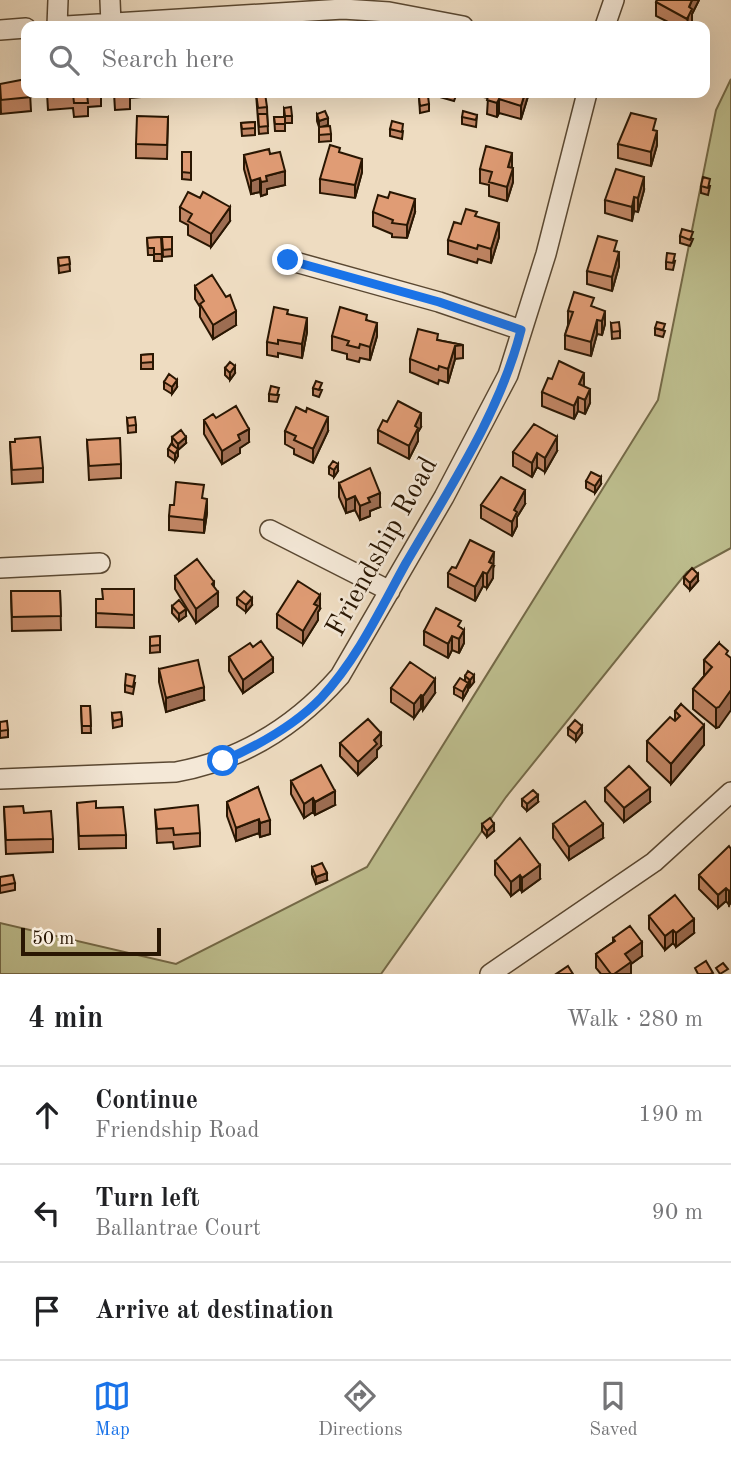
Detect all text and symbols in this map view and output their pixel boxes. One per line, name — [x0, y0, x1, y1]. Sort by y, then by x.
search box — [21, 21, 710, 98]
icon: search — [45, 41, 83, 79]
text: Search here — [101, 47, 234, 73]
route end — [272, 244, 303, 275]
street label: Friendship Road — [322, 453, 444, 641]
route start — [207, 745, 238, 776]
scale bar — [21, 925, 161, 957]
text: 50 m — [32, 930, 74, 949]
text: 4 min — [28, 1004, 103, 1034]
text: Walk · 280 m — [567, 1008, 703, 1031]
text: Continue — [95, 1088, 198, 1114]
icon: ahead — [28, 1096, 66, 1134]
text: 190 m — [638, 1103, 703, 1126]
text: Friendship Road — [95, 1119, 260, 1142]
text: Turn left — [95, 1186, 200, 1212]
icon: left — [28, 1194, 66, 1232]
text: 90 m — [652, 1201, 703, 1224]
text: Ballantrae Court — [95, 1217, 261, 1240]
icon: arrive — [28, 1292, 66, 1330]
text: Arrive at destination — [95, 1298, 334, 1324]
tab: Map — [93, 1377, 131, 1442]
tab: Directions — [318, 1377, 403, 1442]
tab: Saved — [589, 1377, 638, 1442]

